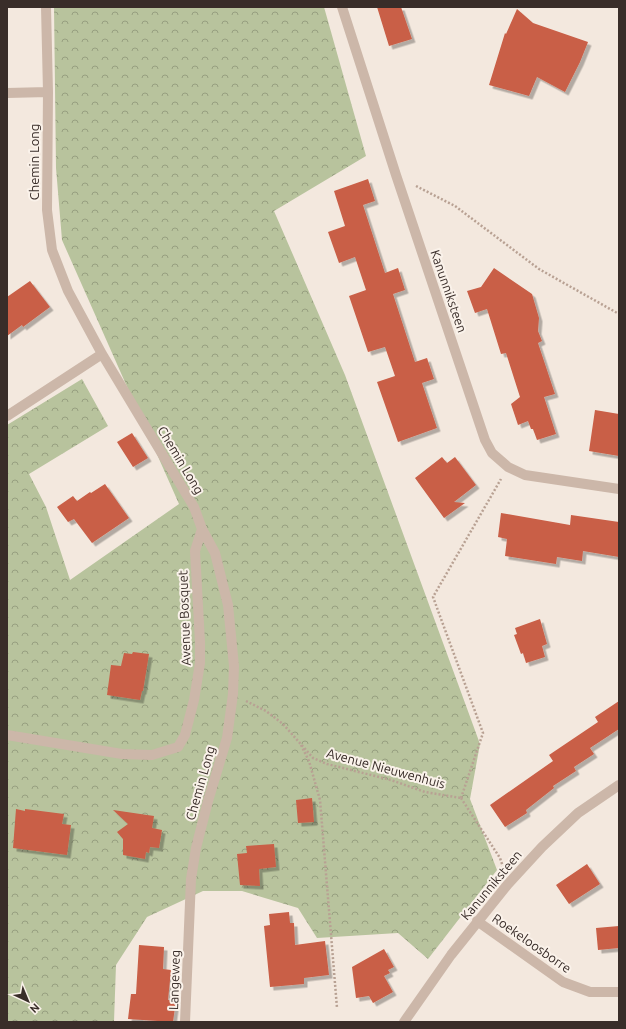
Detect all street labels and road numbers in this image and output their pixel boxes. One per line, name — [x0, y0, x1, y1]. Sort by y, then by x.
street label: Chemin Long — [27, 124, 41, 200]
street label: Kanunniksteen — [428, 248, 470, 334]
street label: Chemin Long — [155, 424, 207, 496]
street label: Avenue Bosquet — [175, 570, 193, 666]
street label: Chemin Long — [183, 744, 217, 822]
street label: Avenue Nieuwenhuis — [325, 745, 447, 791]
street label: Kanunniksteen — [458, 847, 524, 923]
street label: Roekeloosborre — [490, 911, 574, 975]
street label: Langeweg — [166, 950, 182, 1010]

